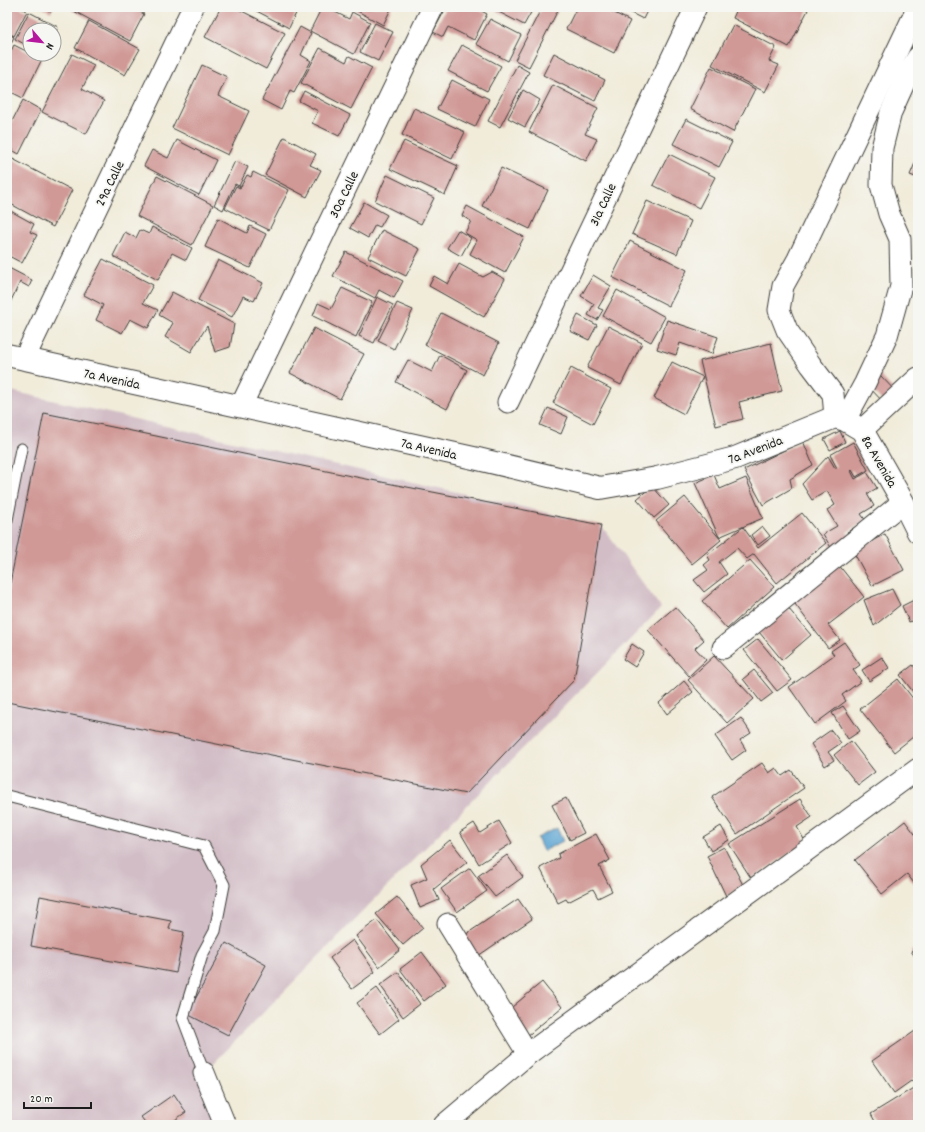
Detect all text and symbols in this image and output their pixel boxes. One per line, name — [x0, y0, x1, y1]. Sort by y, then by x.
north arrow — [22, 22, 62, 62]
text: N — [40, 40, 57, 52]
street label: 29a Calle — [91, 158, 130, 210]
street label: 30a Calle — [325, 168, 365, 222]
street label: 31a Calle — [585, 180, 622, 230]
street label: 7a Avenida — [82, 364, 142, 396]
street label: 7a Avenida — [726, 431, 786, 470]
street label: 8a Avenida — [855, 432, 901, 492]
street label: 7a Avenida — [399, 434, 459, 466]
scale bar — [24, 1084, 91, 1110]
text: 20 m — [30, 1091, 53, 1108]

